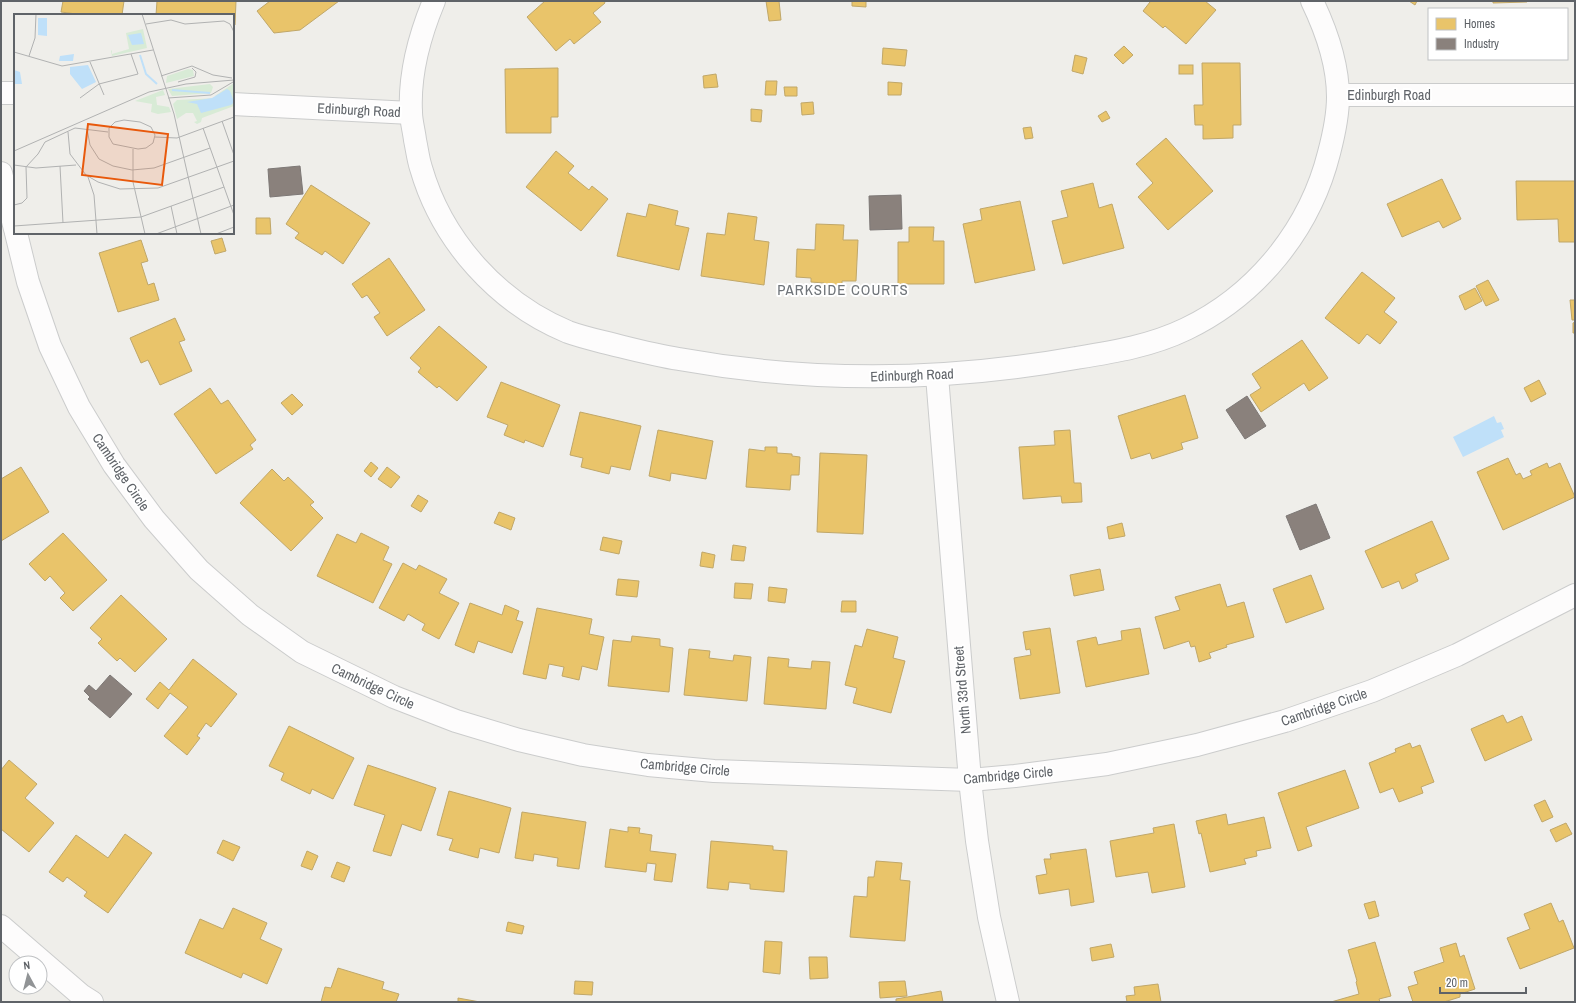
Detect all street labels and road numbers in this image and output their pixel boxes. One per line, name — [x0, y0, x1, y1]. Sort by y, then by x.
street label: Edinburgh Road — [1347, 86, 1431, 104]
street label: Edinburgh Road — [317, 99, 401, 121]
street label: Edinburgh Road — [870, 365, 954, 385]
street label: Cambridge Circle — [88, 430, 154, 514]
street label: North 33rd Street — [949, 645, 975, 735]
street label: Cambridge Circle — [328, 659, 418, 713]
street label: Cambridge Circle — [1279, 684, 1369, 730]
street label: Cambridge Circle — [639, 754, 731, 780]
street label: Cambridge Circle — [962, 762, 1054, 788]

